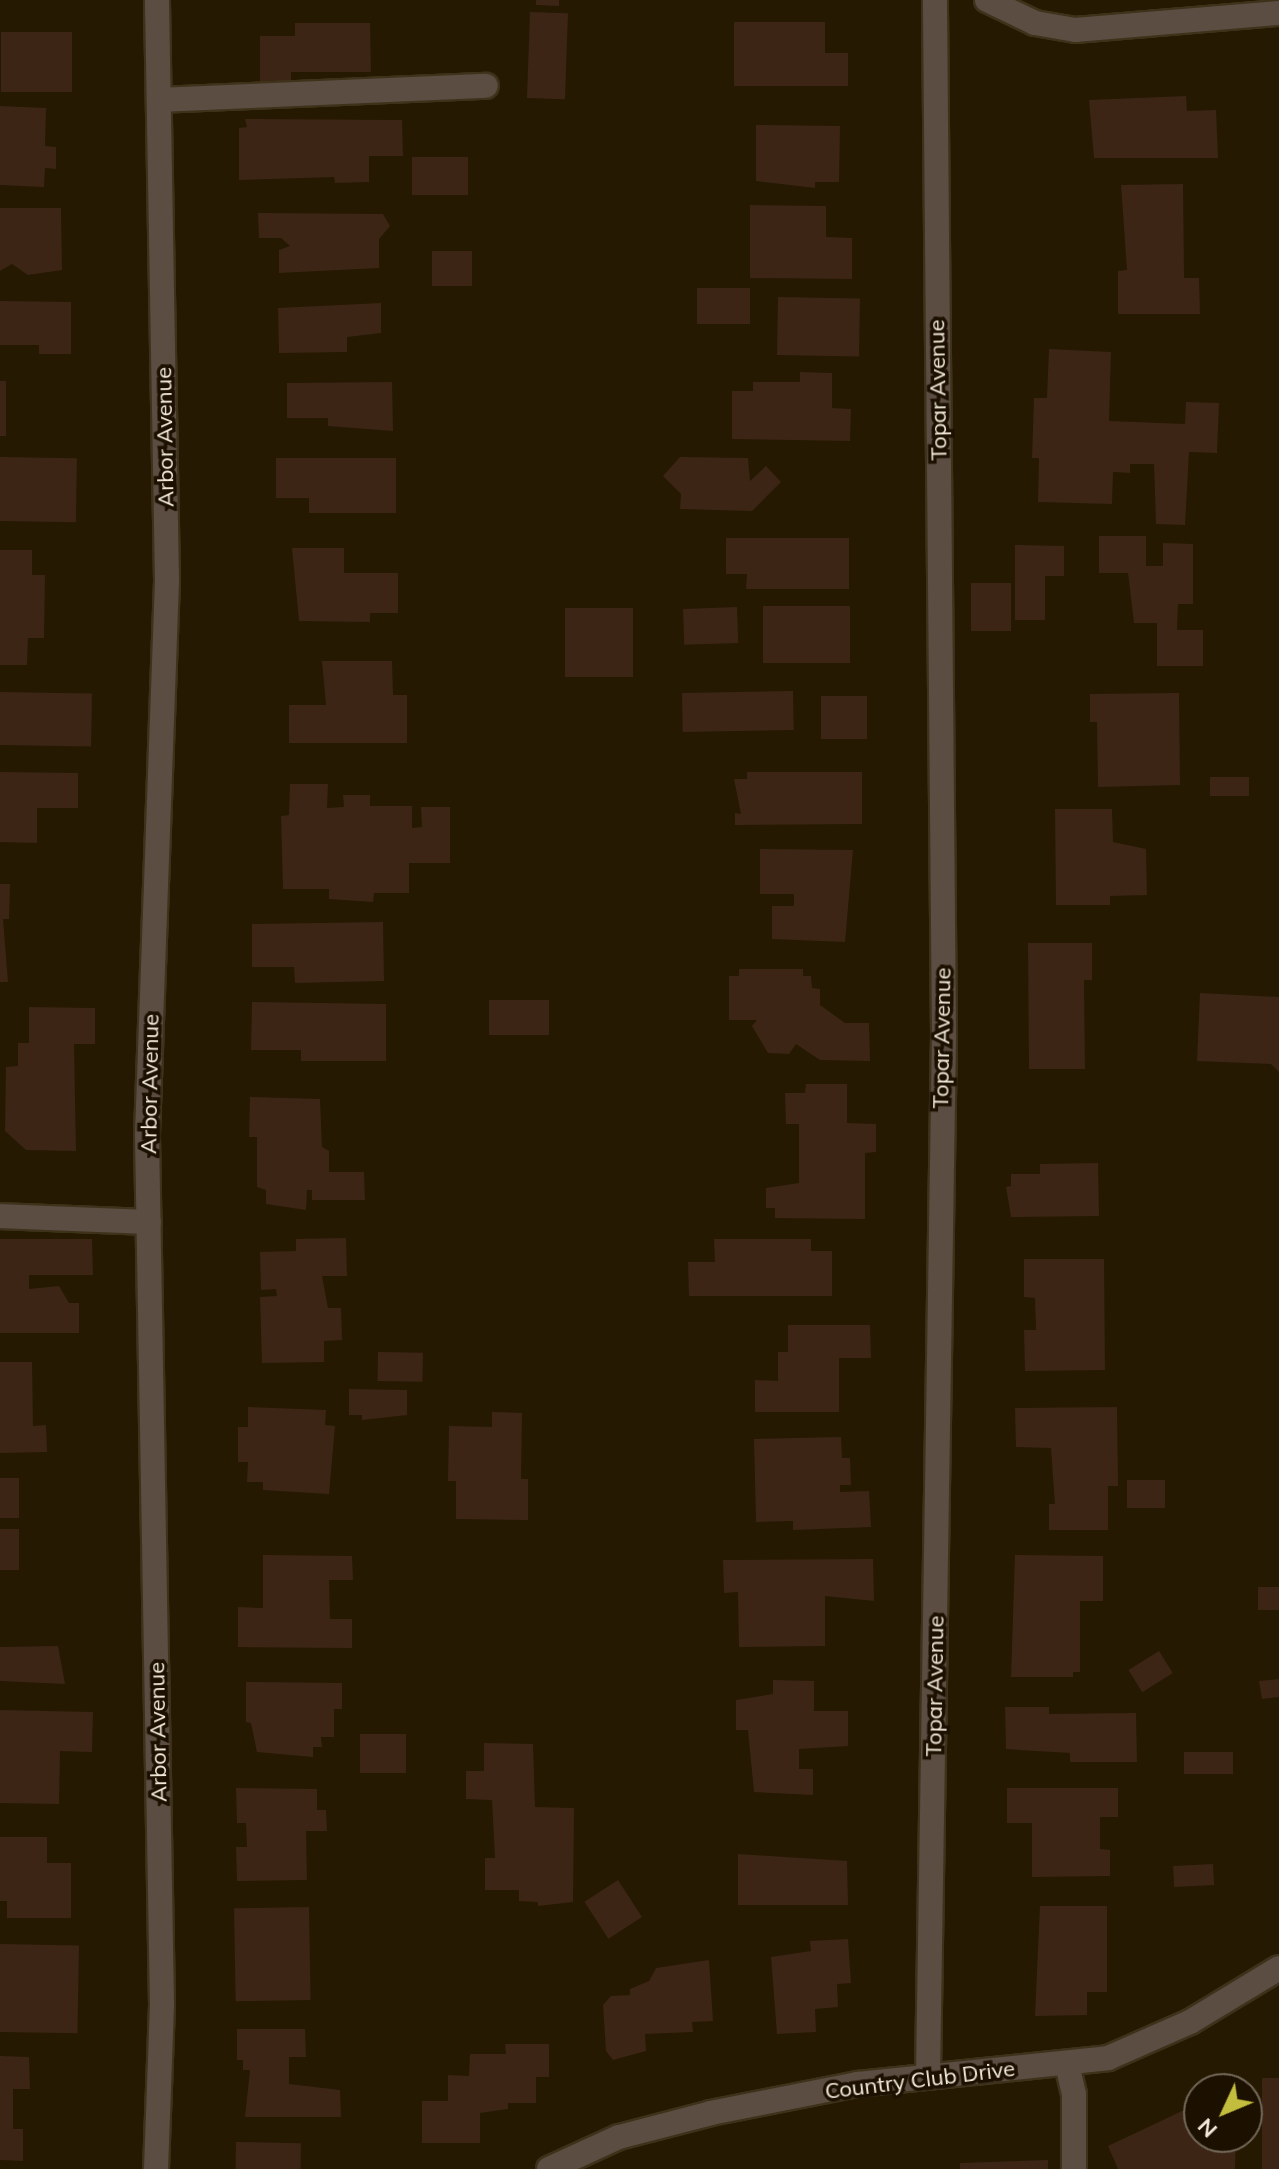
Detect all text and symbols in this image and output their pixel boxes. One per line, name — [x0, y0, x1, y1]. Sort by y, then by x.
street label: Topar Avenue — [924, 319, 952, 461]
street label: Arbor Avenue — [151, 367, 179, 507]
street label: Topar Avenue — [928, 967, 956, 1109]
street label: Arbor Avenue — [136, 1014, 164, 1154]
street label: Topar Avenue — [921, 1615, 949, 1757]
street label: Arbor Avenue — [144, 1662, 172, 1802]
street label: Country Club Drive — [823, 2055, 1017, 2105]
north arrow — [1183, 2073, 1263, 2153]
text: N — [1191, 2113, 1223, 2144]

